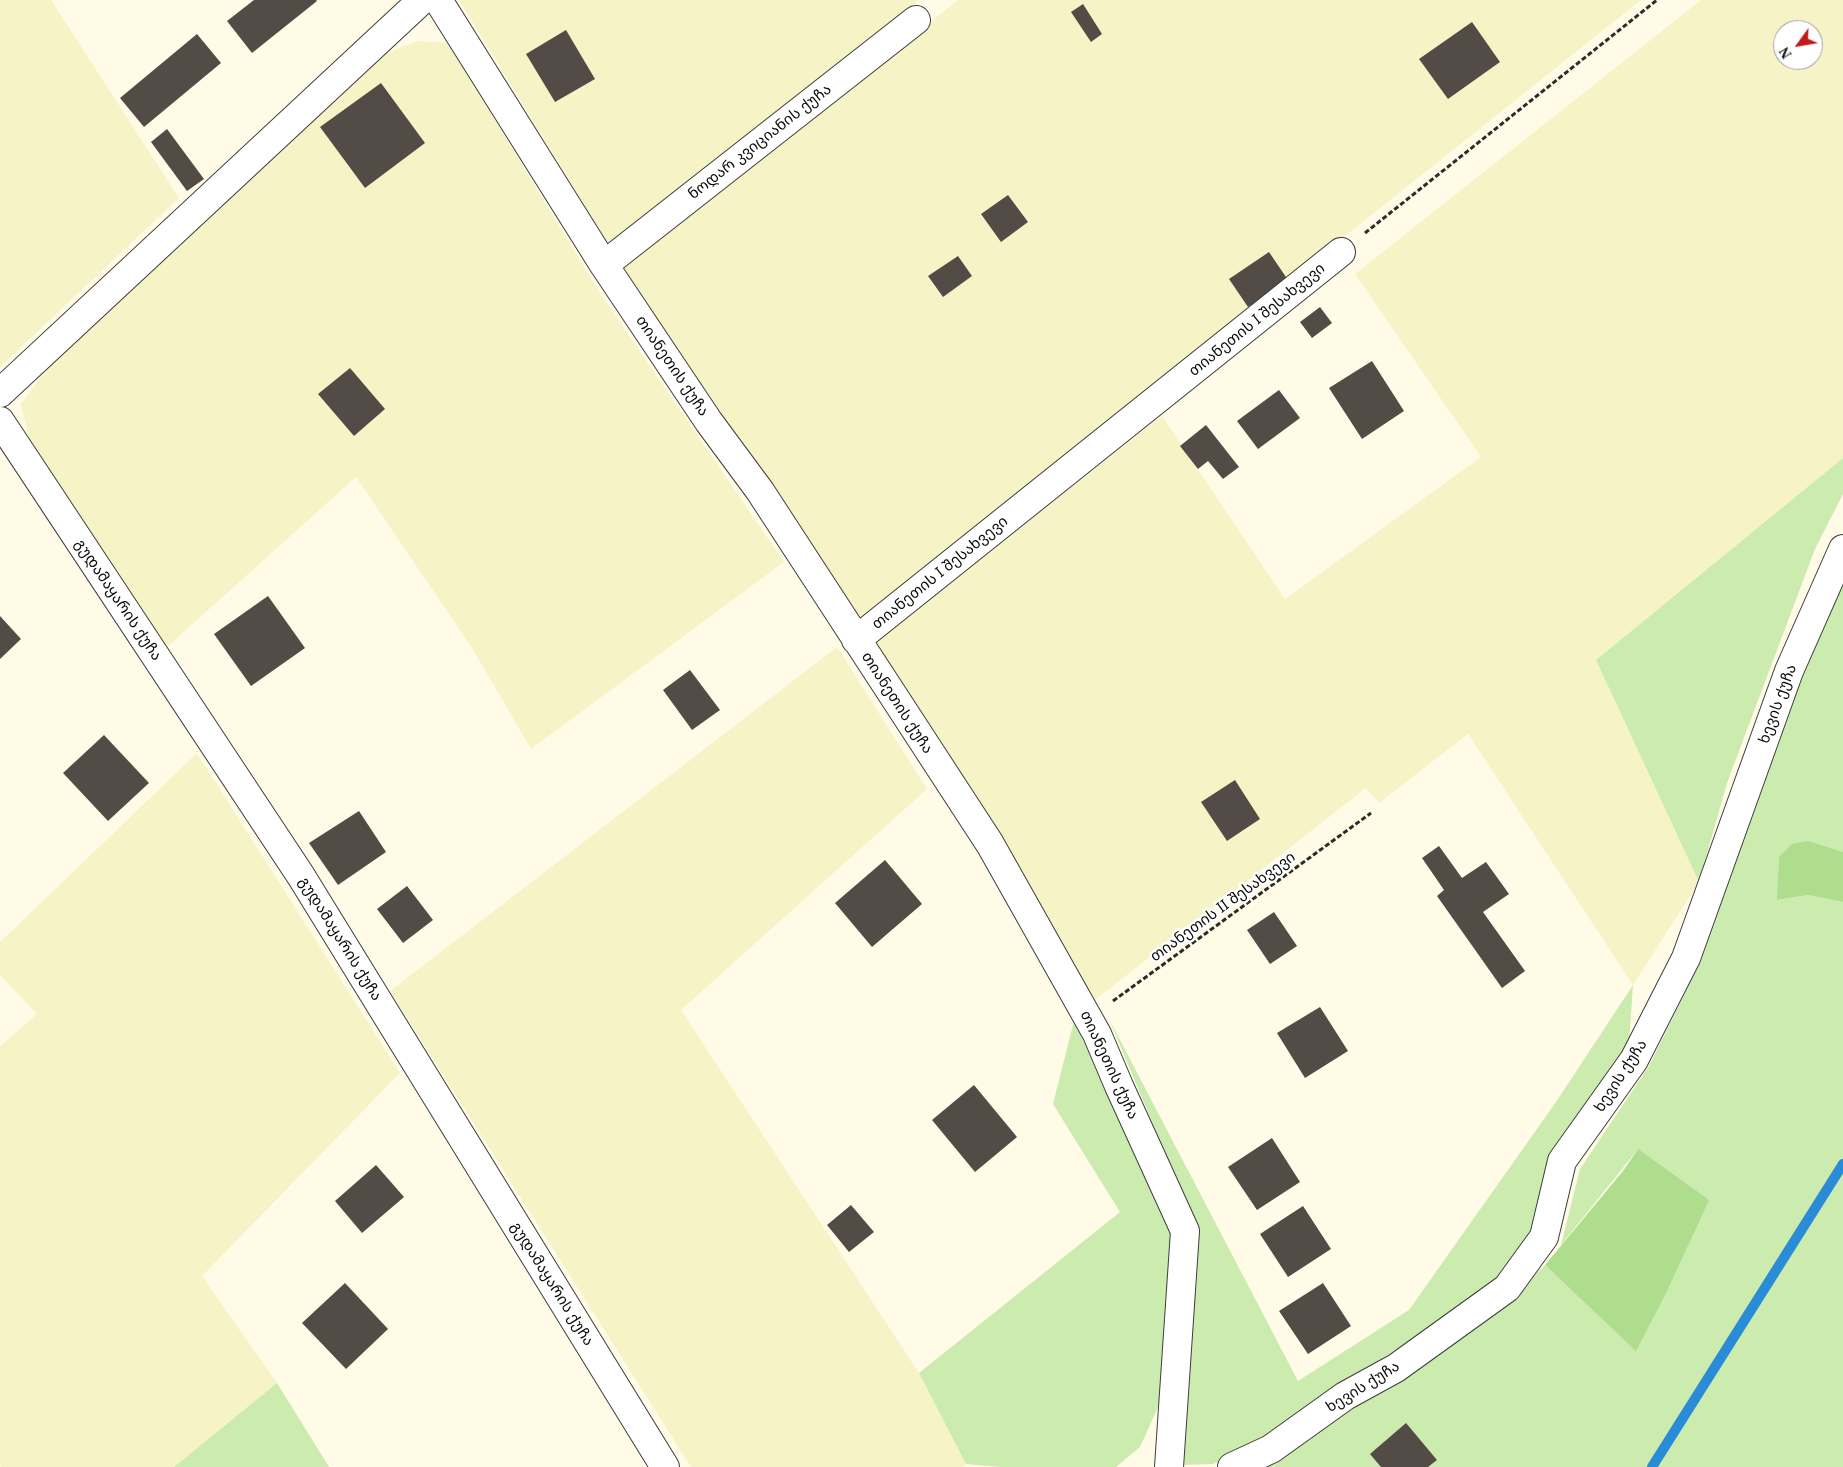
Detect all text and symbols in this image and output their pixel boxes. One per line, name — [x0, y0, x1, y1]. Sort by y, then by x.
north arrow — [1773, 20, 1823, 70]
text: N — [1777, 44, 1795, 61]
street label: ნოდარ კვიციანის ქუჩა — [685, 81, 835, 203]
street label: თიანეთის I შესახვევი — [1185, 260, 1329, 380]
street label: თიანეთის ქუჩა — [632, 312, 712, 420]
street label: თიანეთის I შესახვევი — [868, 513, 1012, 633]
street label: გუდამაყარის ქუჩა — [71, 536, 165, 664]
street label: თიანეთის ქუჩა — [857, 649, 937, 757]
street label: ხევის ქუჩა — [1755, 662, 1801, 746]
street label: თიანეთის II შესახვევი — [1147, 848, 1299, 966]
street label: გუდამაყარის ქუჩა — [295, 874, 385, 1004]
street label: თიანეთის ქუჩა — [1076, 1008, 1142, 1122]
street label: ხევის ქუჩა — [1591, 1036, 1651, 1116]
street label: გუდამაყარის ქუჩა — [507, 1219, 597, 1349]
street label: ხევის ქუჩა — [1323, 1357, 1403, 1417]

